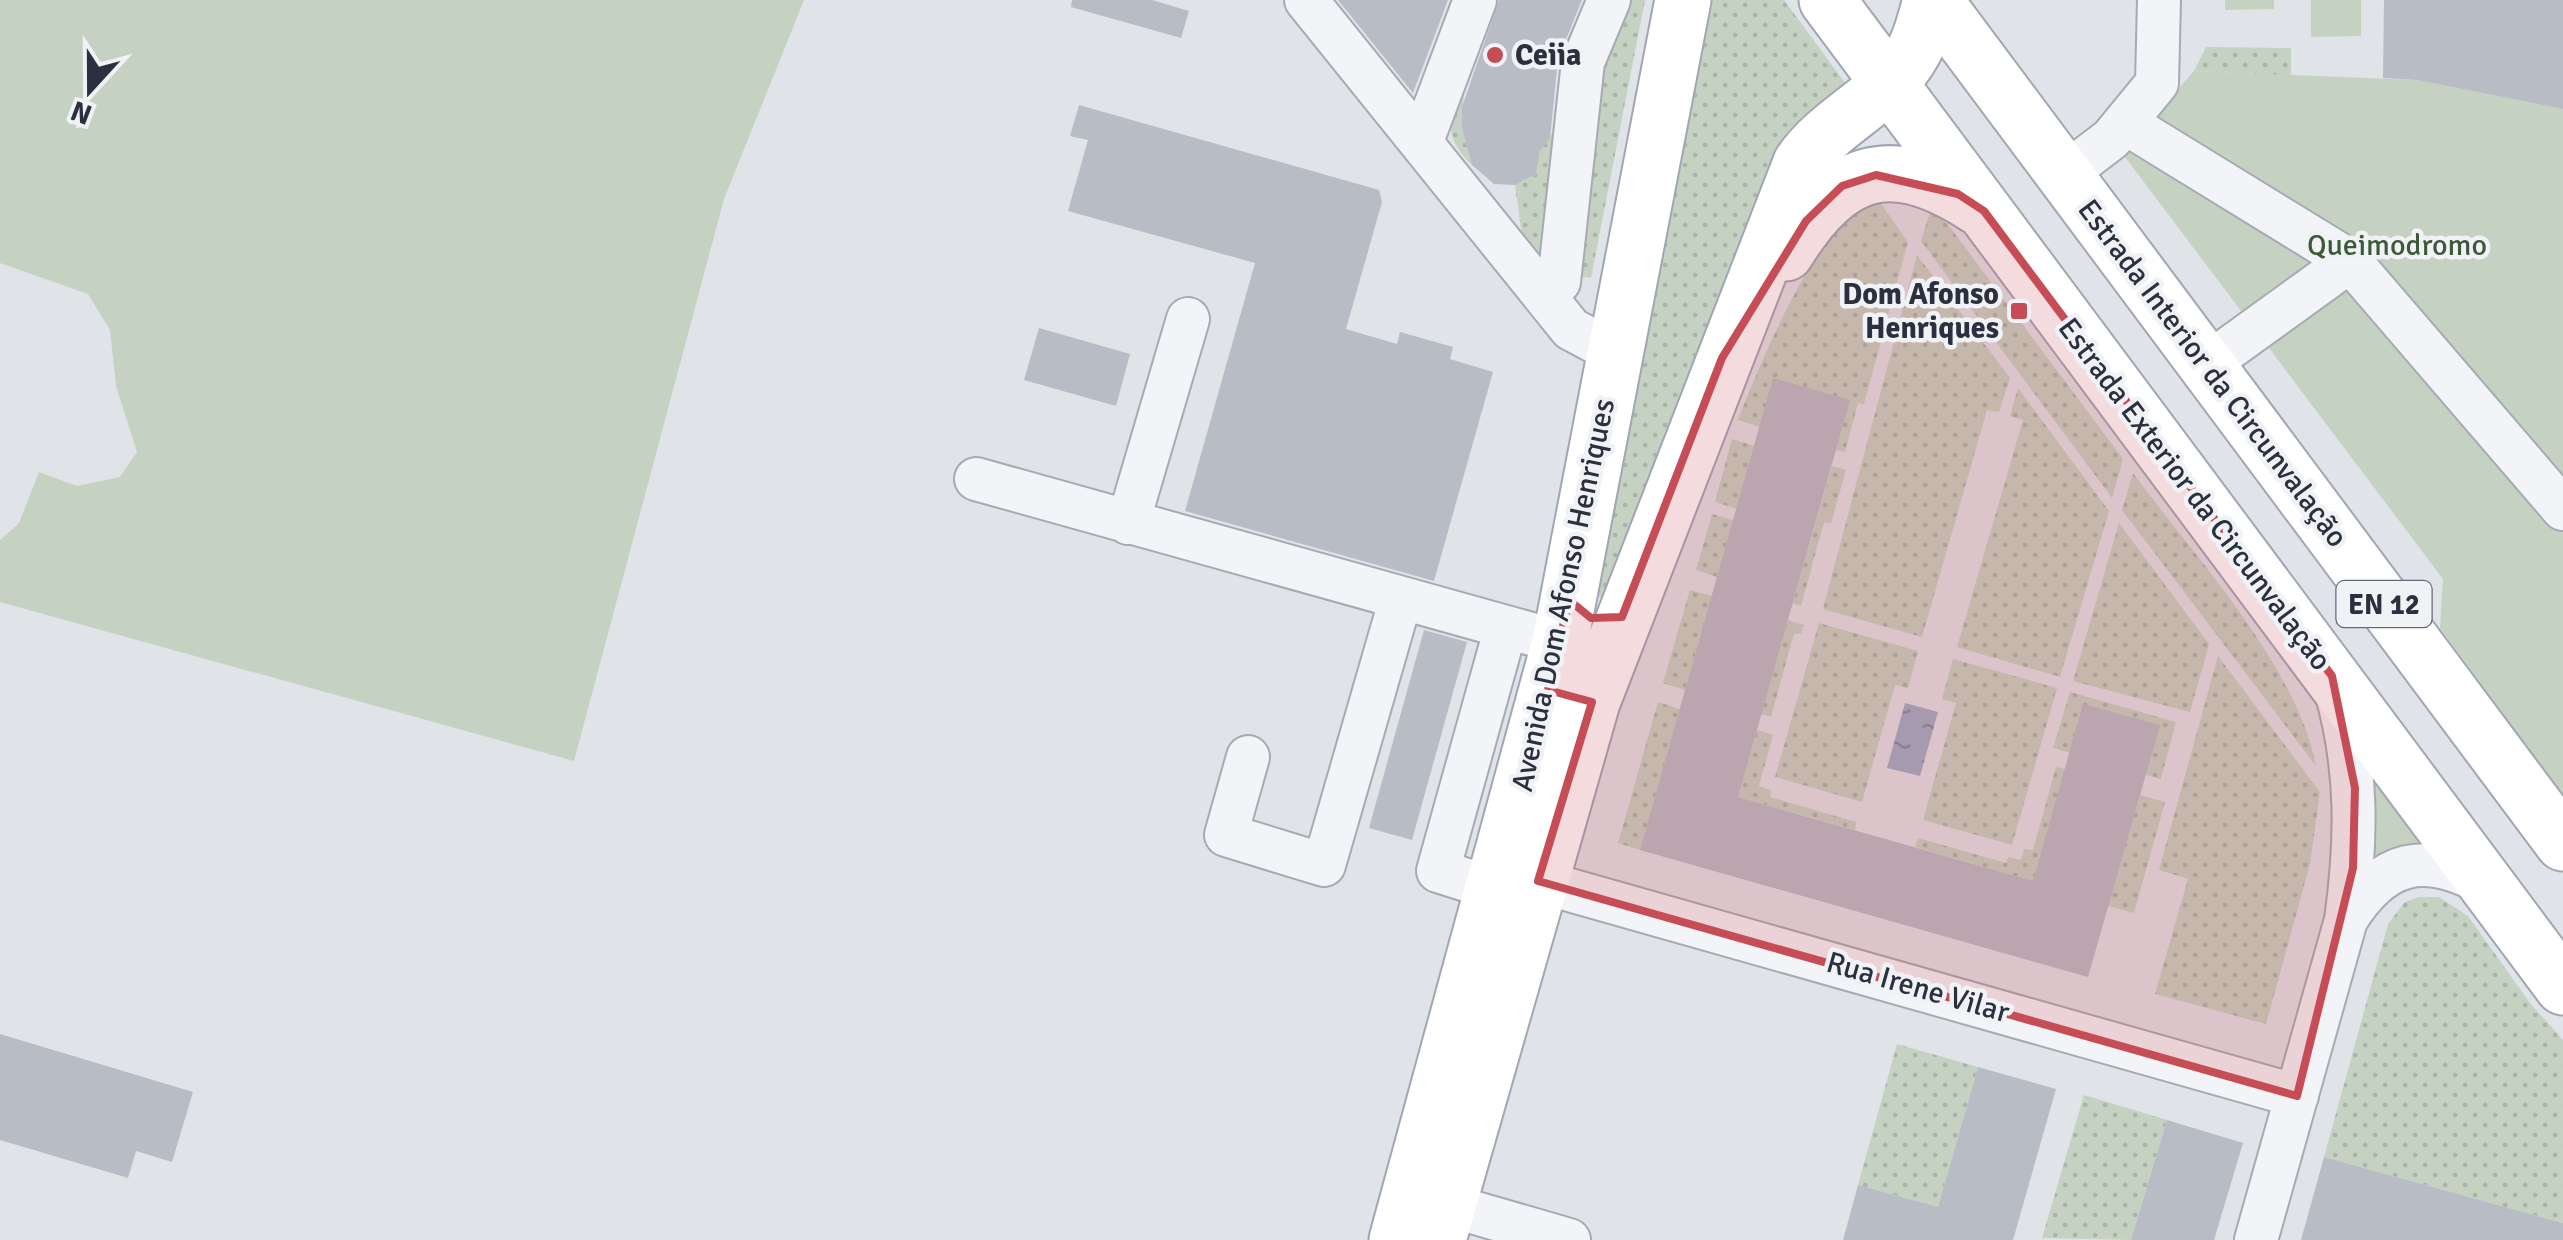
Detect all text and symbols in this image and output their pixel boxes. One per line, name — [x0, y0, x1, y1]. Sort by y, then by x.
place label: Ceiia — [1515, 37, 1581, 74]
north arrow — [40, 40, 140, 140]
marker: Ceiia — [1484, 44, 1506, 66]
text: N — [66, 93, 97, 132]
street label: Estrada Interior da Circunvalação — [2070, 192, 2356, 555]
park label: Queimodromo — [2307, 227, 2487, 264]
place label: Dom Afonso Henriques — [1842, 276, 1999, 347]
marker: Dom Afonso Henriques — [2008, 300, 2030, 322]
street label: Estrada Exterior da Circunvalação — [2050, 311, 2339, 678]
street label: Avenida Dom Afonso Henriques — [1504, 395, 1623, 795]
road number: EN 12 — [2336, 581, 2432, 627]
street label: Rua Irene Vilar — [1822, 944, 2013, 1031]

